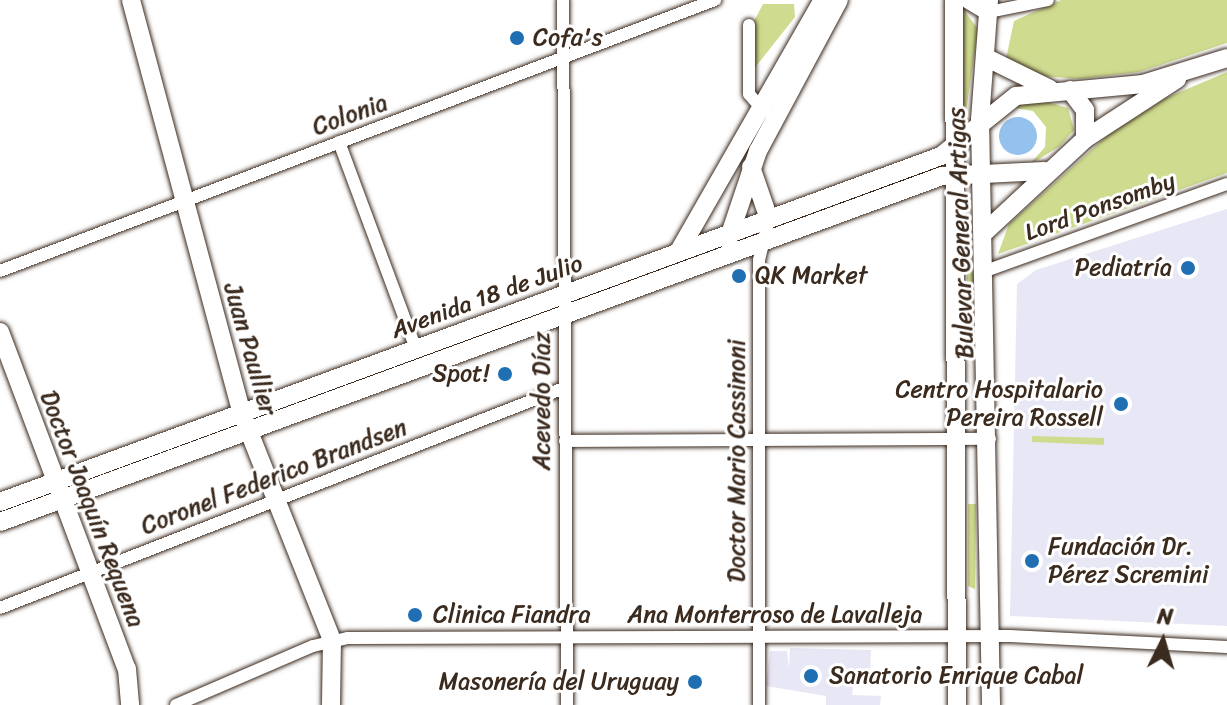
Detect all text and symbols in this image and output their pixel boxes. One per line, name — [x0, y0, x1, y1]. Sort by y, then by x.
place label: Cofa's — [533, 24, 603, 52]
marker: Cofa's — [508, 29, 526, 47]
street label: Colonia — [309, 88, 391, 142]
street label: Bulevar General Artigas — [942, 107, 980, 359]
street label: Lord Ponsomby — [1020, 166, 1180, 248]
street label: Avenida 18 de Julio — [387, 249, 587, 345]
place label: Pediatría — [1075, 254, 1172, 282]
marker: Pediatría — [1179, 259, 1197, 277]
place label: QK Market — [755, 262, 868, 290]
marker: QK Market — [730, 267, 748, 285]
street label: Juan Paullier — [217, 279, 283, 419]
street label: Acevedo Díaz — [528, 332, 556, 470]
street label: Doctor Mario Cassinoni — [723, 339, 751, 583]
place label: Spot! — [432, 360, 489, 388]
marker: Spot! — [496, 365, 514, 383]
place label: Centro Hospitalario Pereira Rossell — [896, 376, 1103, 432]
street label: Doctor Joaquín Requena — [34, 387, 150, 631]
marker: Centro Hospitalario Pereira Rossell — [1110, 393, 1132, 415]
street label: Coronel Federico Brandsen — [137, 413, 411, 541]
place label: Fundación Dr. Pérez Scremini — [1048, 533, 1209, 589]
marker: Fundación Dr. Pérez Scremini — [1023, 552, 1041, 570]
text: N — [1156, 597, 1174, 637]
place label: Clinica Fiandra — [433, 601, 590, 629]
street label: Ana Monterroso de Lavalleja — [626, 601, 924, 629]
north arrow — [1123, 601, 1203, 681]
marker: Clinica Fiandra — [404, 604, 426, 626]
place label: Sanatorio Enrique Cabal — [829, 662, 1083, 690]
marker: Sanatorio Enrique Cabal — [800, 665, 822, 687]
place label: Masonería del Uruguay — [439, 668, 679, 696]
marker: Masonería del Uruguay — [686, 673, 704, 691]

